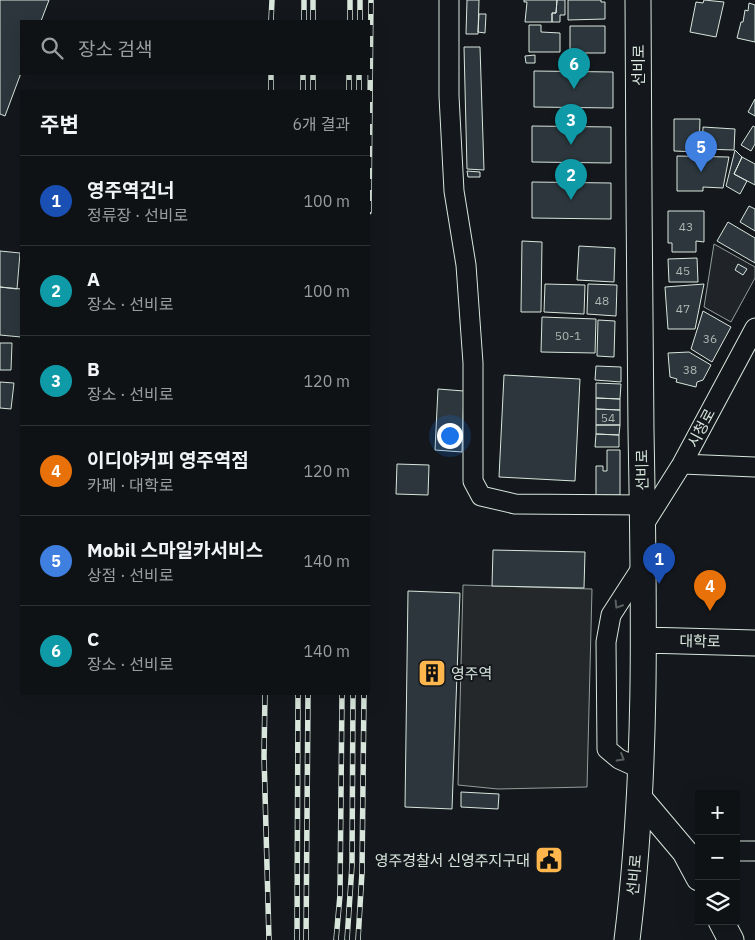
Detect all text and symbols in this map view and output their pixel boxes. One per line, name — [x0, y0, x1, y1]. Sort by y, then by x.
search box — [20, 20, 370, 75]
icon: search — [38, 34, 66, 62]
text: 장소 검색 — [78, 37, 152, 61]
street label: 선비로 — [629, 44, 648, 86]
pin: 6 — [558, 48, 590, 89]
pin: 3 — [555, 104, 587, 145]
text: 주변 — [40, 110, 79, 138]
text: 6개 결과 — [292, 114, 350, 134]
pin: 5 — [685, 131, 717, 172]
pin: 2 — [555, 159, 587, 200]
text: 영주역건너 — [87, 178, 174, 202]
text: 1 — [51, 191, 61, 211]
text: 100 m — [303, 191, 350, 211]
text: 정류장 · 선비로 — [87, 205, 188, 225]
house number: 43 — [679, 219, 693, 234]
house number: 45 — [676, 263, 690, 278]
text: A — [87, 267, 100, 291]
text: 2 — [51, 281, 61, 301]
text: 100 m — [303, 281, 350, 301]
house number: 48 — [595, 293, 609, 308]
text: 장소 · 선비로 — [87, 294, 173, 314]
house number: 47 — [676, 301, 690, 316]
house number: 50-1 — [555, 328, 581, 343]
house number: 36 — [703, 331, 717, 346]
text: B — [87, 357, 100, 381]
house number: 38 — [683, 362, 697, 377]
text: 3 — [51, 371, 61, 391]
text: 120 m — [303, 371, 350, 391]
text: 장소 · 선비로 — [87, 384, 173, 404]
street label: 시청로 — [683, 405, 719, 451]
house number: 54 — [601, 410, 615, 425]
your location — [437, 423, 463, 449]
text: 이디야커피 영주역점 — [87, 448, 249, 472]
street label: 선비로 — [632, 449, 652, 491]
text: 4 — [51, 461, 61, 481]
text: 120 m — [303, 461, 350, 481]
text: 카페 · 대학로 — [87, 475, 173, 495]
text: Mobil 스마일카서비스 — [87, 538, 263, 562]
pin: 1 — [643, 543, 675, 584]
text: 5 — [51, 551, 61, 571]
text: 140 m — [303, 551, 350, 571]
text: 상점 · 선비로 — [87, 565, 173, 585]
pin: 4 — [694, 570, 726, 611]
one-way arrow — [614, 600, 624, 609]
text: C — [87, 627, 99, 651]
street label: 대학로 — [679, 631, 721, 651]
text: 6 — [51, 641, 61, 661]
text: 140 m — [303, 641, 350, 661]
text: 장소 · 선비로 — [87, 654, 173, 674]
building icon: 영주역 — [417, 658, 447, 688]
place label: 영주역 — [451, 664, 492, 683]
one-way arrow — [615, 752, 624, 762]
map controls — [695, 790, 740, 925]
button: + — [695, 790, 740, 835]
button: − — [695, 835, 740, 880]
public building icon: 영주경찰서 신영주지구대 — [534, 845, 564, 875]
place label: 영주경찰서 신영주지구대 — [375, 851, 530, 870]
street label: 선비로 — [623, 854, 645, 896]
button: layers — [695, 880, 740, 925]

